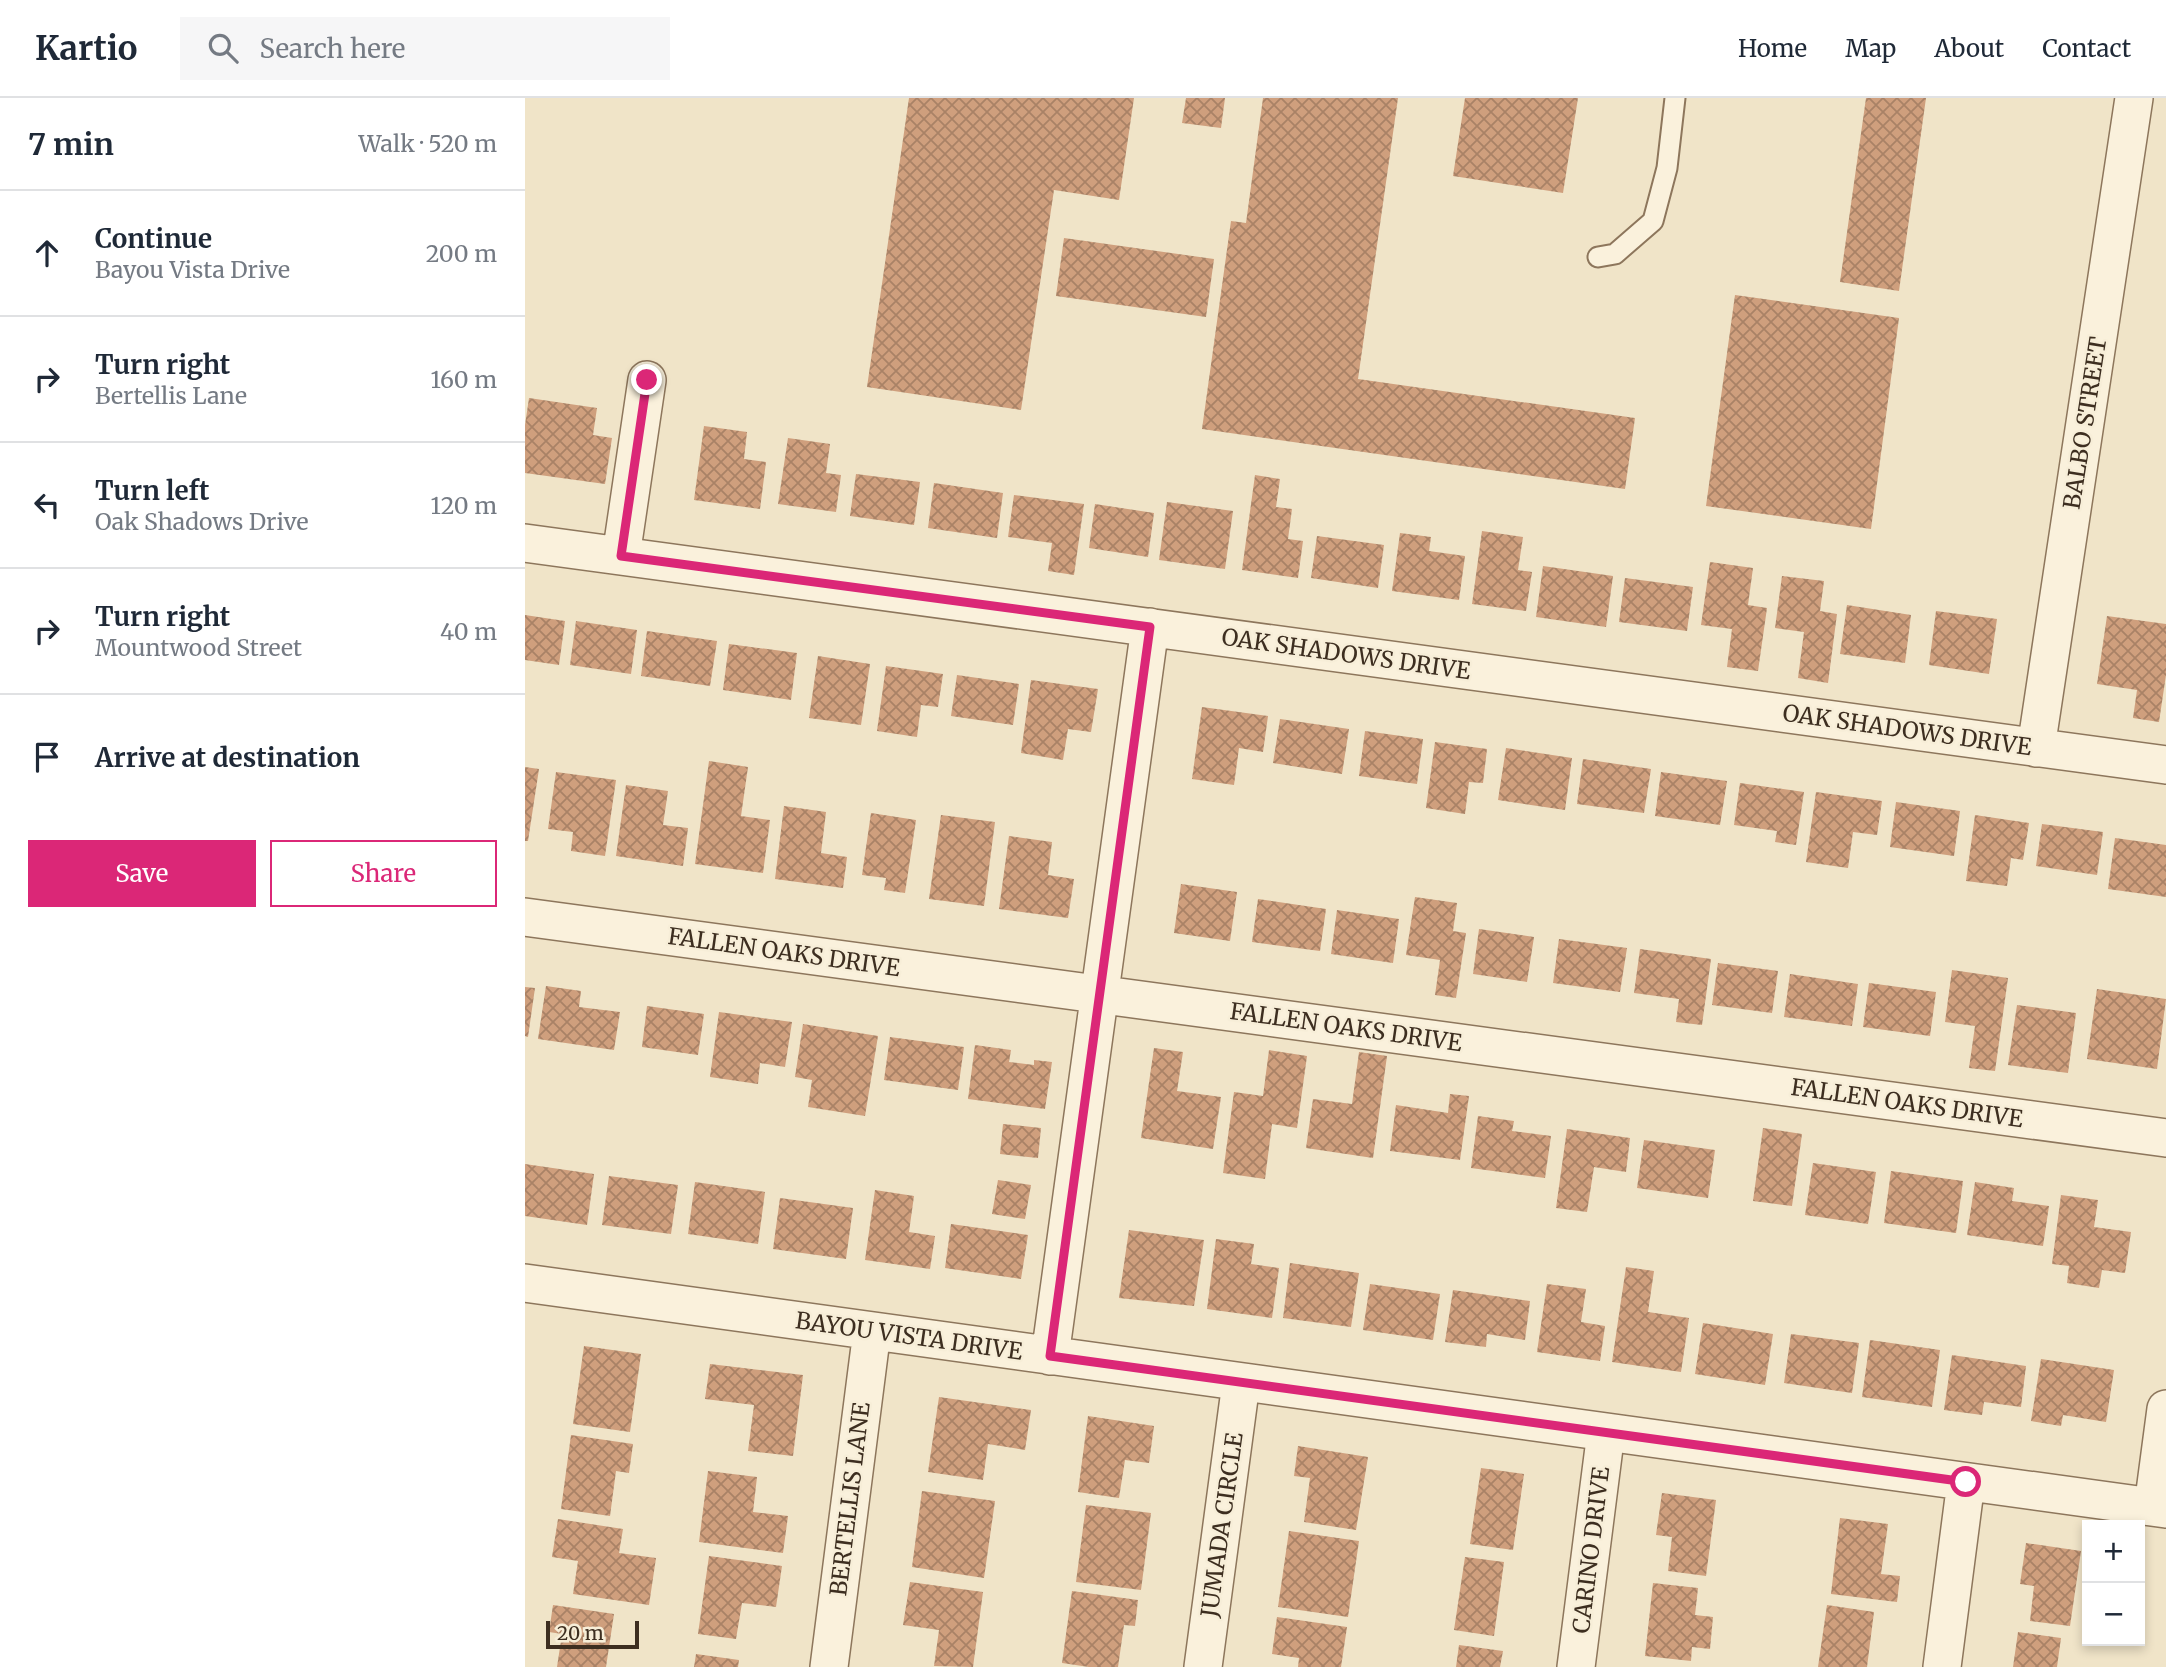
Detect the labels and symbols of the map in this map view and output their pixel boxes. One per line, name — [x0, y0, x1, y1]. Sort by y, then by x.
street label: BALBO STREET — [2057, 335, 2112, 511]
route end — [631, 364, 662, 395]
street label: OAK SHADOWS DRIVE — [1220, 622, 1473, 685]
street label: OAK SHADOWS DRIVE — [1781, 698, 2034, 761]
street label: FALLEN OAKS DRIVE — [666, 921, 902, 982]
street label: FALLEN OAKS DRIVE — [1228, 996, 1464, 1057]
street label: FALLEN OAKS DRIVE — [1789, 1072, 2025, 1133]
street label: BAYOU VISTA DRIVE — [794, 1305, 1025, 1366]
street label: BERTELLIS LANE — [823, 1400, 876, 1597]
street label: JUMADA CIRCLE — [1194, 1430, 1249, 1620]
street label: CARINO DRIVE — [1566, 1465, 1615, 1635]
route start — [1950, 1466, 1981, 1497]
scale bar — [546, 1618, 639, 1650]

